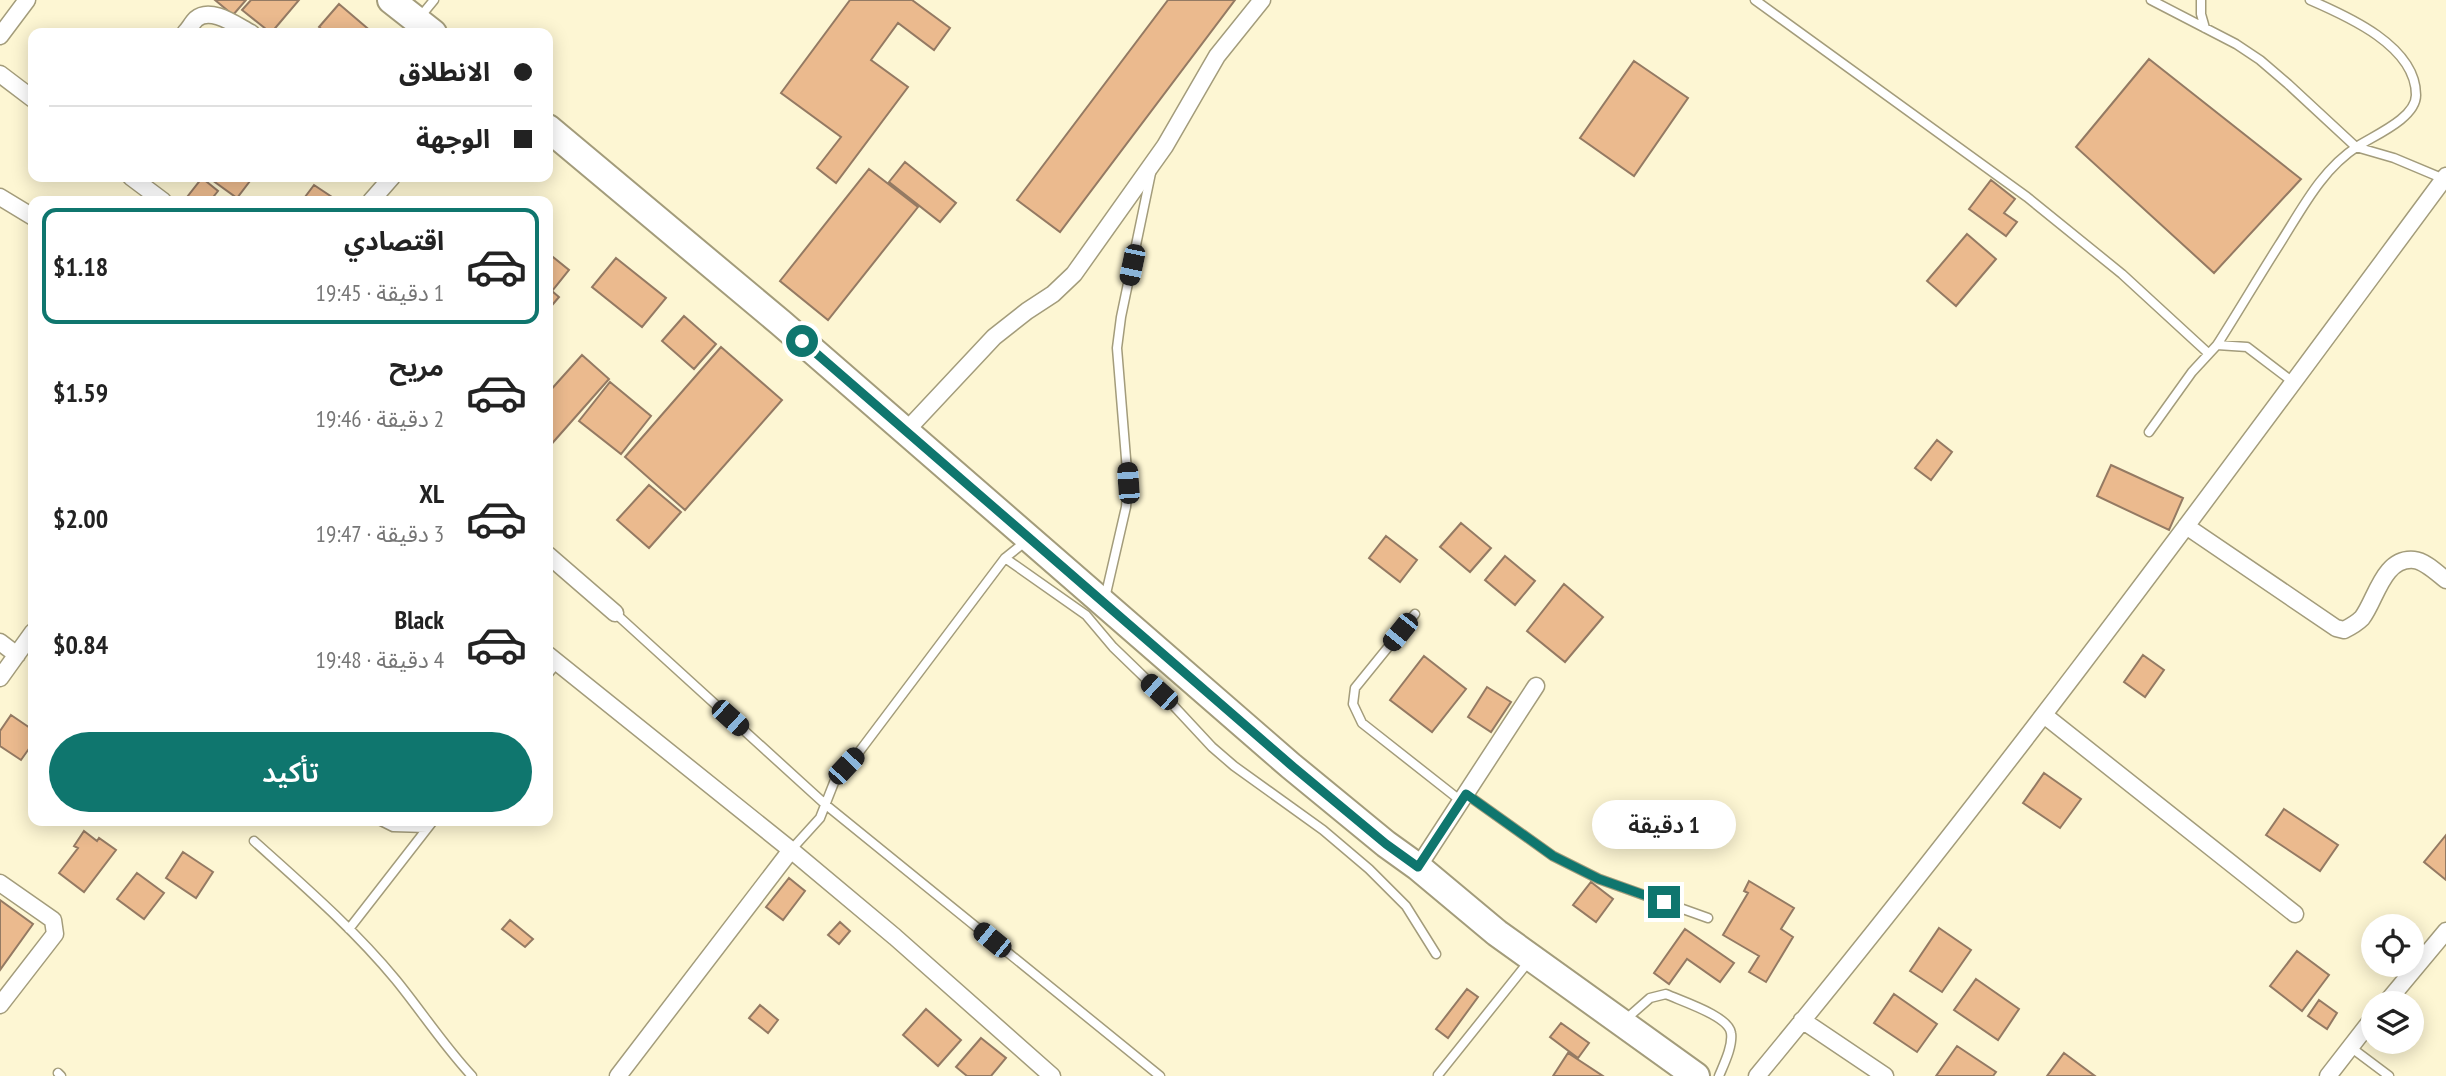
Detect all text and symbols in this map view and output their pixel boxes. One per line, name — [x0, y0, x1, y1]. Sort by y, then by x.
text: الانطلاق — [399, 55, 490, 88]
text: الوجهة — [416, 122, 490, 155]
text: اقتصادي — [344, 224, 444, 257]
icon: car — [465, 235, 528, 298]
car — [1118, 242, 1147, 288]
text: $1.18 — [53, 250, 108, 283]
text: 1 دقيقة · 19:45 — [316, 278, 444, 307]
route start — [786, 325, 818, 357]
text: مريح — [389, 350, 444, 383]
icon: car — [465, 361, 528, 424]
text: $1.59 — [53, 376, 108, 409]
text: 2 دقيقة · 19:46 — [316, 404, 444, 433]
car — [1117, 461, 1140, 505]
text: XL — [419, 477, 444, 510]
icon: car — [465, 487, 528, 550]
text: $2.00 — [53, 502, 108, 535]
text: 3 دقيقة · 19:47 — [316, 519, 444, 548]
text: Black — [394, 603, 444, 636]
car — [1379, 609, 1422, 655]
icon: car — [465, 613, 528, 676]
text: $0.84 — [53, 628, 108, 661]
text: 4 دقيقة · 19:48 — [316, 645, 444, 674]
car — [1137, 670, 1182, 714]
car — [708, 696, 753, 740]
button: تأكيد — [49, 732, 532, 812]
car — [824, 743, 869, 789]
callout: 1 دقيقة — [1592, 800, 1736, 850]
text: 1 دقيقة — [1628, 810, 1700, 839]
route end — [1648, 886, 1680, 918]
map controls — [2361, 914, 2424, 1054]
button: locate — [2361, 914, 2424, 977]
car — [970, 919, 1015, 961]
button: layers — [2361, 991, 2424, 1054]

